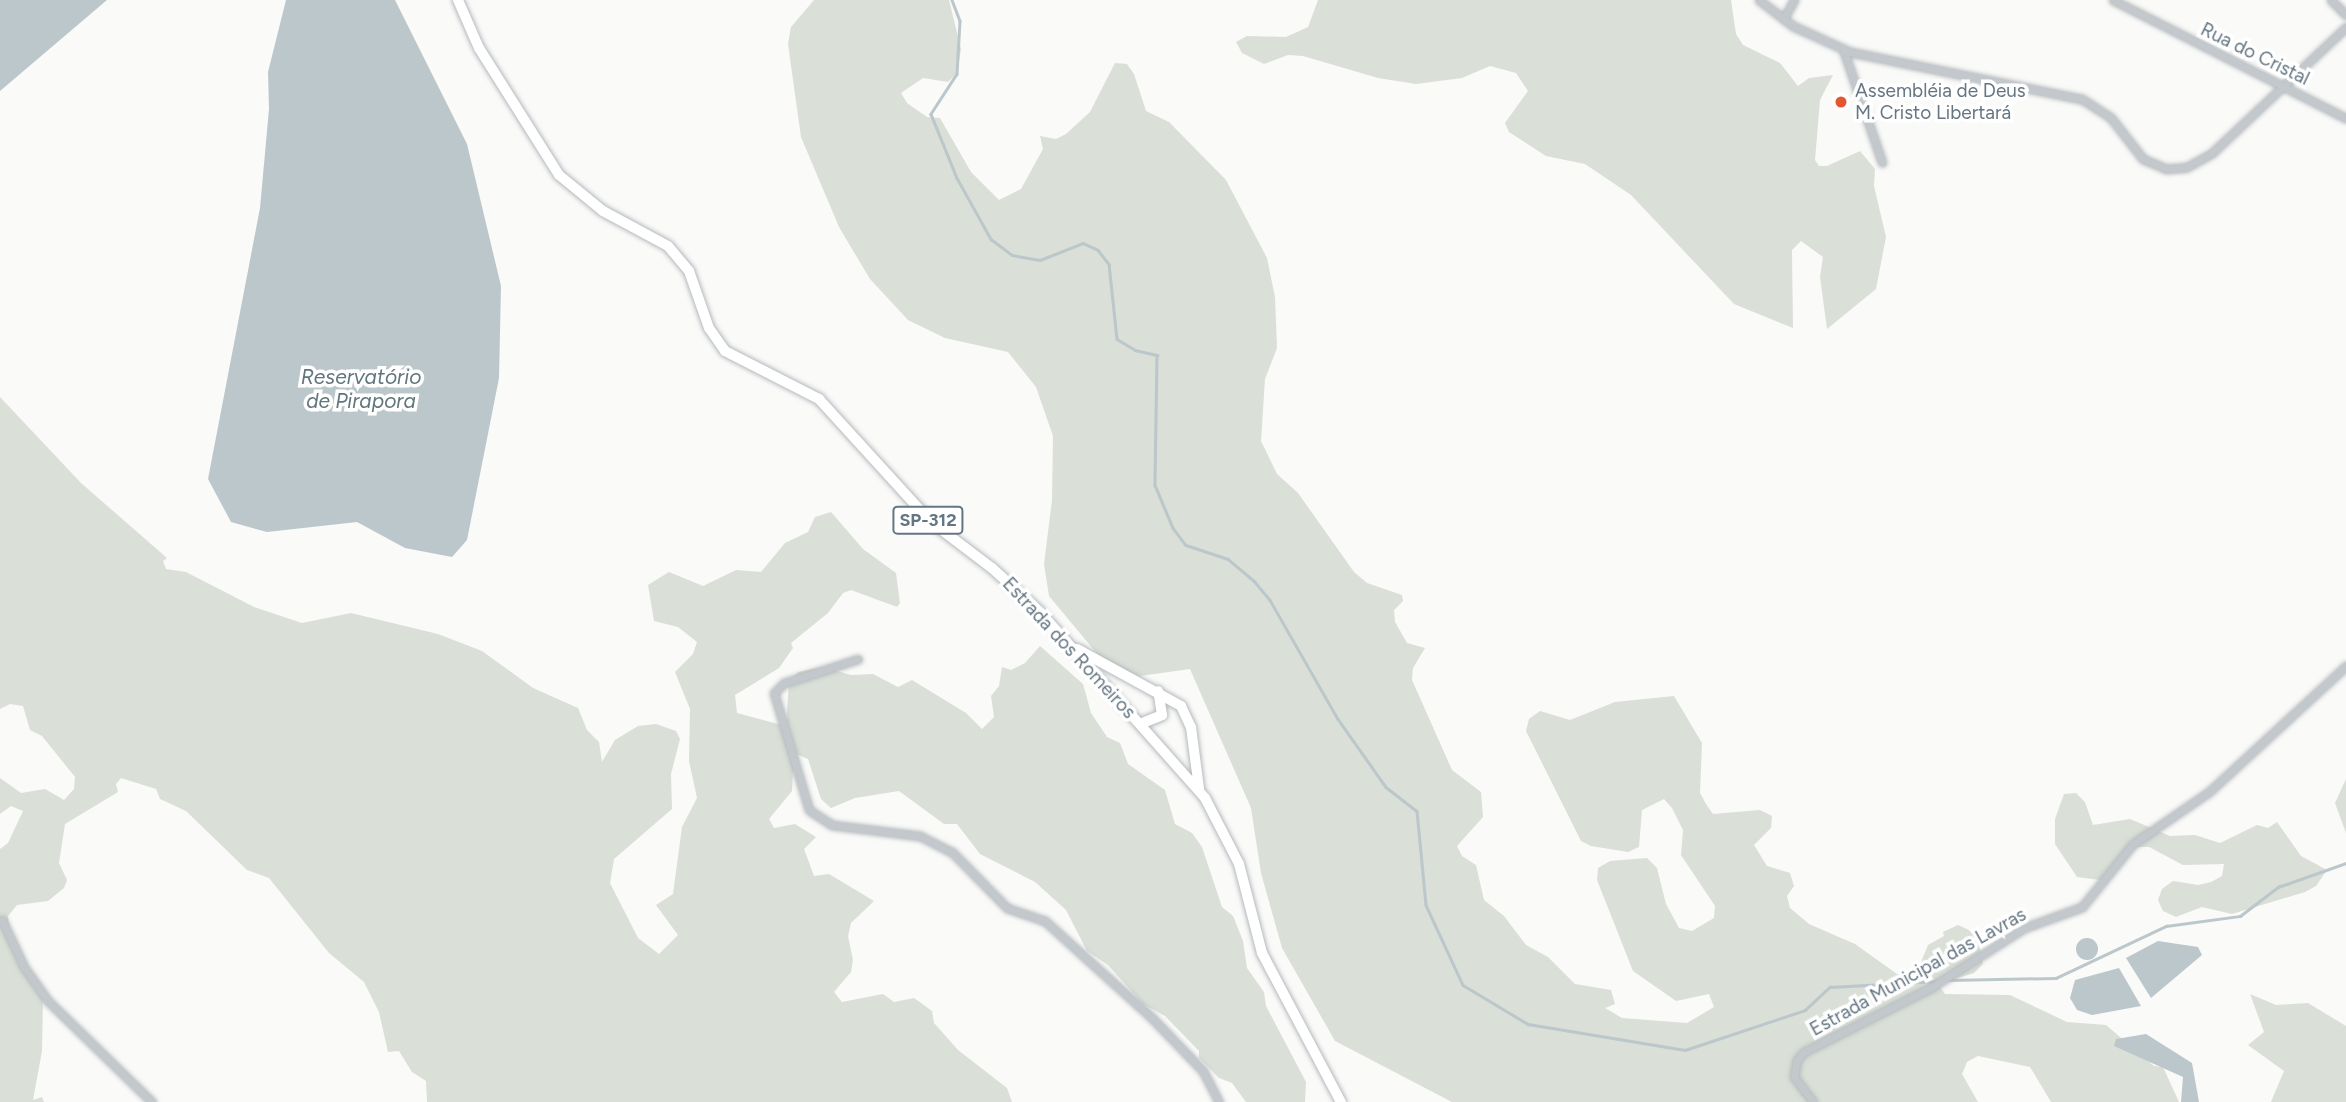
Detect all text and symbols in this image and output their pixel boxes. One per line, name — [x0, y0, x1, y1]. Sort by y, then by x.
street label: Rua do Cristal — [2197, 18, 2313, 90]
place label: Assembléia de Deus M. Cristo Libertará — [1855, 80, 2026, 124]
marker: Assembléia de Deus M. Cristo Libertará — [1833, 94, 1849, 110]
water label: Reservatório de Pirapora — [301, 364, 421, 414]
road number: SP-312 — [891, 506, 965, 534]
street label: Estrada dos Romeiros — [998, 573, 1140, 723]
street label: Estrada Municipal das Lavras — [1806, 903, 2030, 1041]

